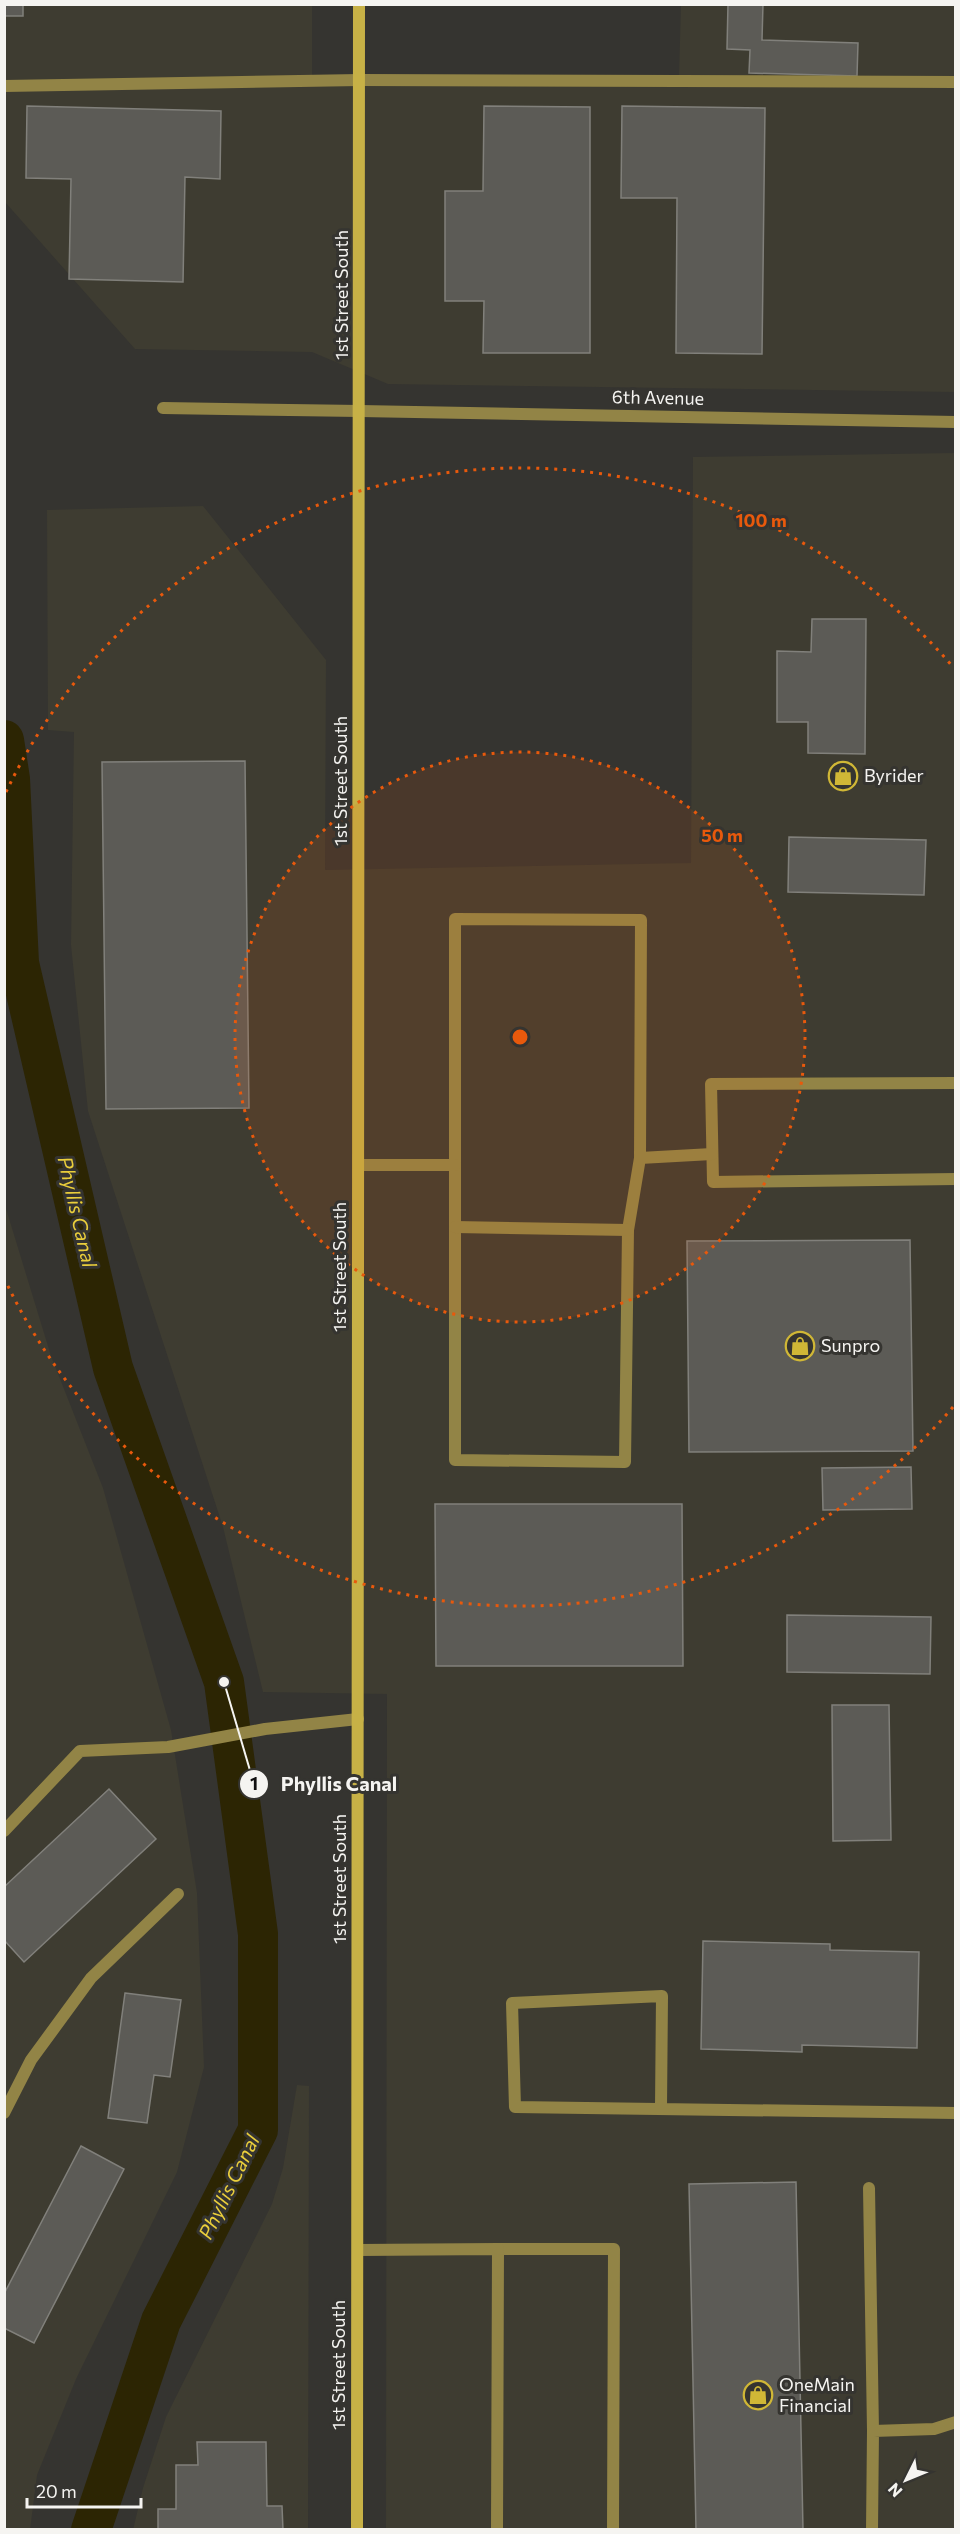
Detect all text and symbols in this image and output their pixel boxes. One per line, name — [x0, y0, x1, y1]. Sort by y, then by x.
street label: 1st Street South — [330, 230, 352, 360]
street label: 6th Avenue — [612, 385, 704, 409]
text: 100 m — [735, 509, 787, 531]
street label: 1st Street South — [329, 716, 351, 846]
shop icon: Byrider — [827, 760, 859, 792]
place label: Byrider — [864, 764, 924, 786]
text: 50 m — [701, 824, 743, 846]
centre of rings — [510, 1027, 530, 1047]
water label: Phyllis Canal — [54, 1154, 103, 1271]
street label: 1st Street South — [328, 1202, 350, 1332]
shop icon: Sunpro — [784, 1330, 816, 1362]
place label: Sunpro — [821, 1334, 880, 1356]
callout: Phyllis Canal — [239, 1765, 410, 1803]
text: Phyllis Canal — [281, 1771, 397, 1795]
text: 1 — [250, 1772, 258, 1794]
street label: 1st Street South — [328, 1814, 350, 1944]
water label: Phyllis Canal — [192, 2130, 264, 2243]
street label: 1st Street South — [327, 2300, 349, 2430]
place label: OneMain Financial — [779, 2373, 855, 2416]
shop icon: OneMain Financial — [742, 2379, 774, 2411]
north arrow — [876, 2450, 936, 2510]
scale bar — [27, 2471, 141, 2509]
text: 20 m — [36, 2480, 77, 2502]
text: N — [884, 2480, 906, 2501]

